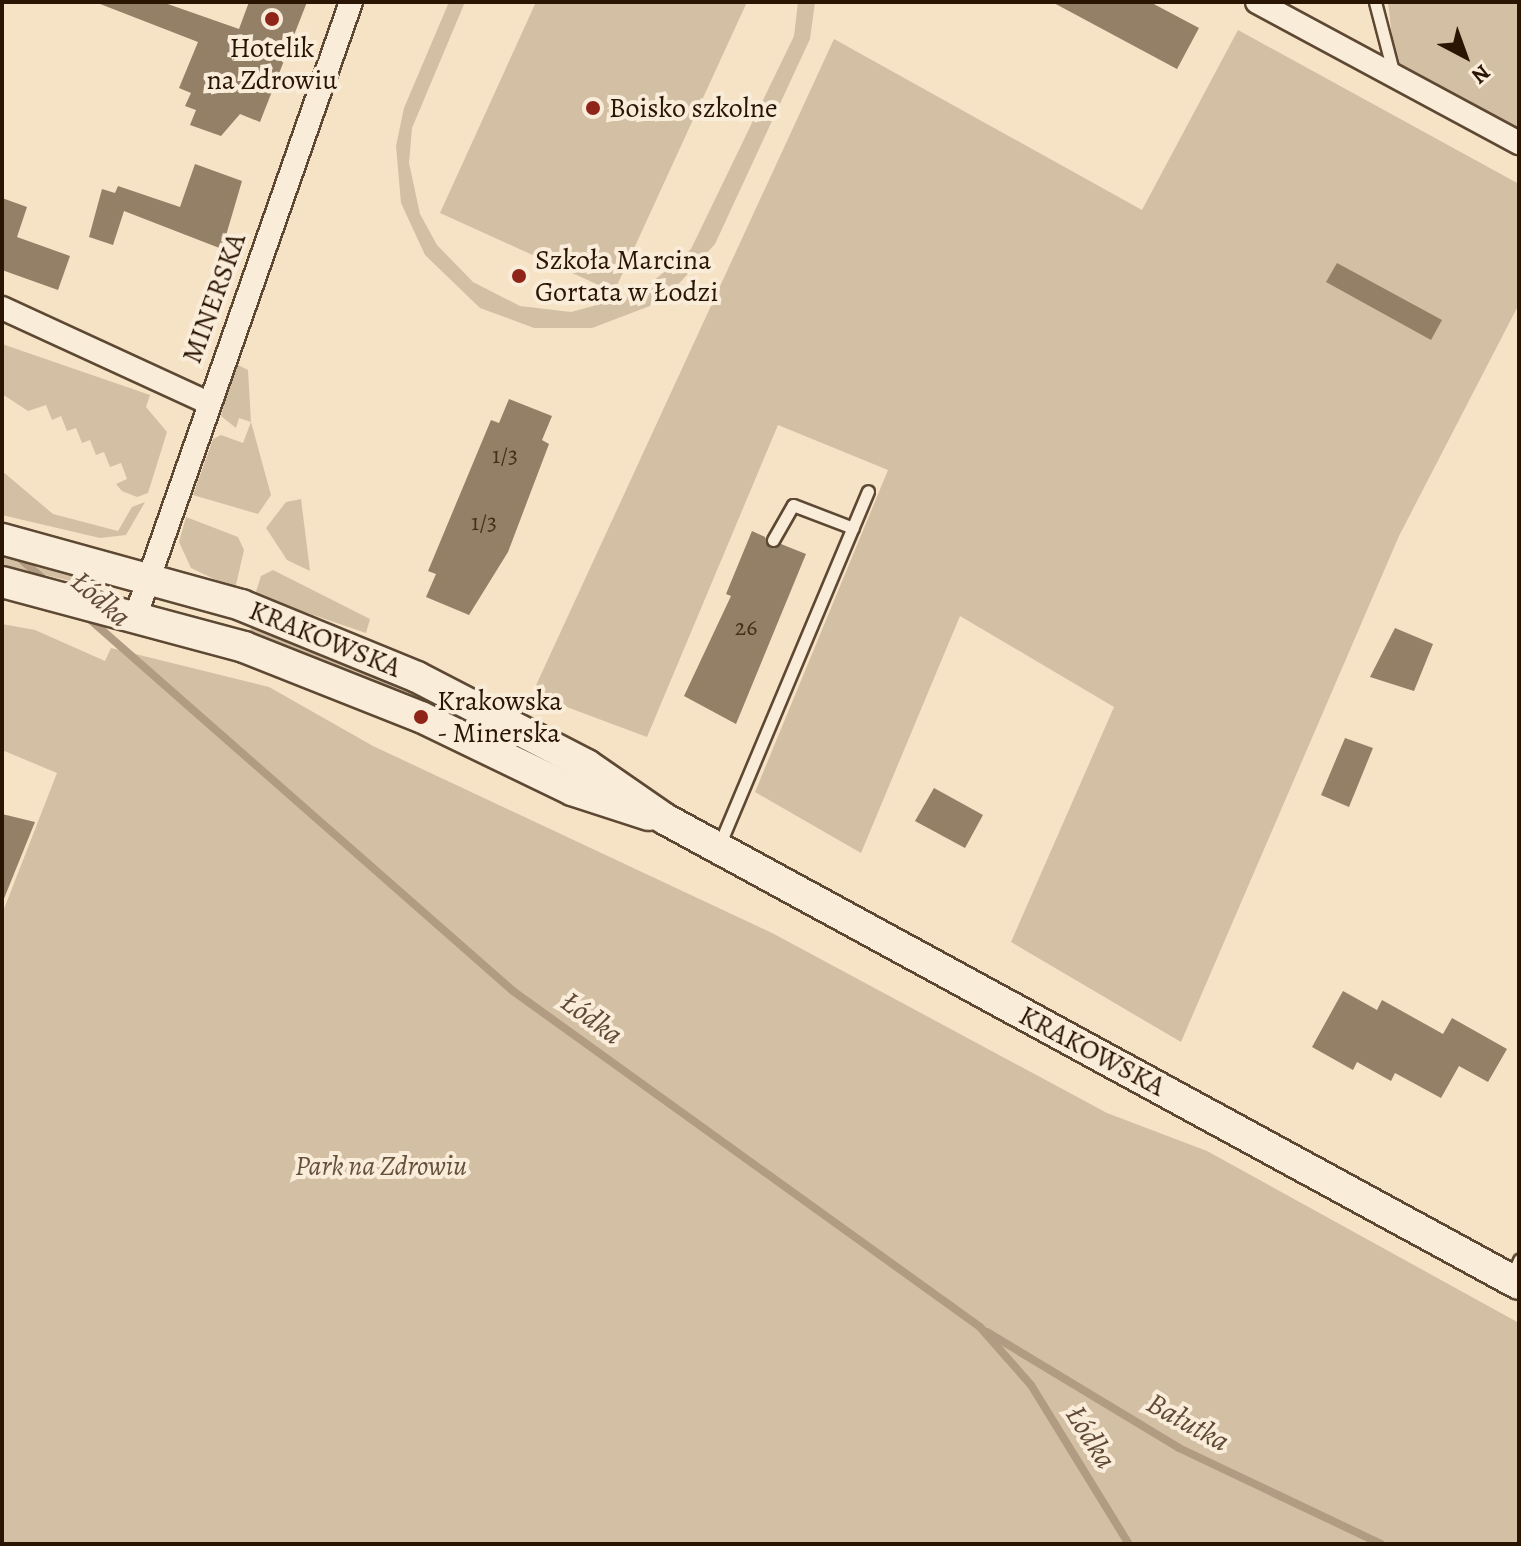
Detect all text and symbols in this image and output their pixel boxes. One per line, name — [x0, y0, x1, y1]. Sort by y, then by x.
marker: Hotelik na Zdrowiu — [263, 10, 281, 28]
north arrow — [1425, 16, 1505, 96]
place label: Hotelik na Zdrowiu — [206, 31, 338, 97]
text: N — [1465, 58, 1497, 91]
place label: Boisko szkolne — [609, 91, 778, 125]
marker: Boisko szkolne — [584, 99, 602, 117]
street label: MINERSKA — [175, 228, 253, 368]
place label: Szkoła Marcina Gortata w Łodzi — [535, 243, 718, 309]
marker: Szkoła Marcina Gortata w Łodzi — [510, 267, 528, 285]
house number: 1/3 — [492, 442, 518, 470]
house number: 1/3 — [471, 509, 497, 537]
water label: Łódka — [64, 563, 138, 635]
street label: KRAKOWSKA — [244, 593, 406, 685]
house number: 26 — [735, 614, 757, 642]
place label: Krakowska - Minerska — [437, 684, 562, 750]
marker: Krakowska - Minerska — [412, 708, 430, 726]
water label: Łódka — [554, 984, 630, 1052]
street label: KRAKOWSKA — [1013, 998, 1171, 1104]
park label: Park na Zdrowiu — [295, 1149, 467, 1183]
water label: Bałutka — [1140, 1385, 1236, 1459]
water label: Łódka — [1058, 1399, 1124, 1475]

